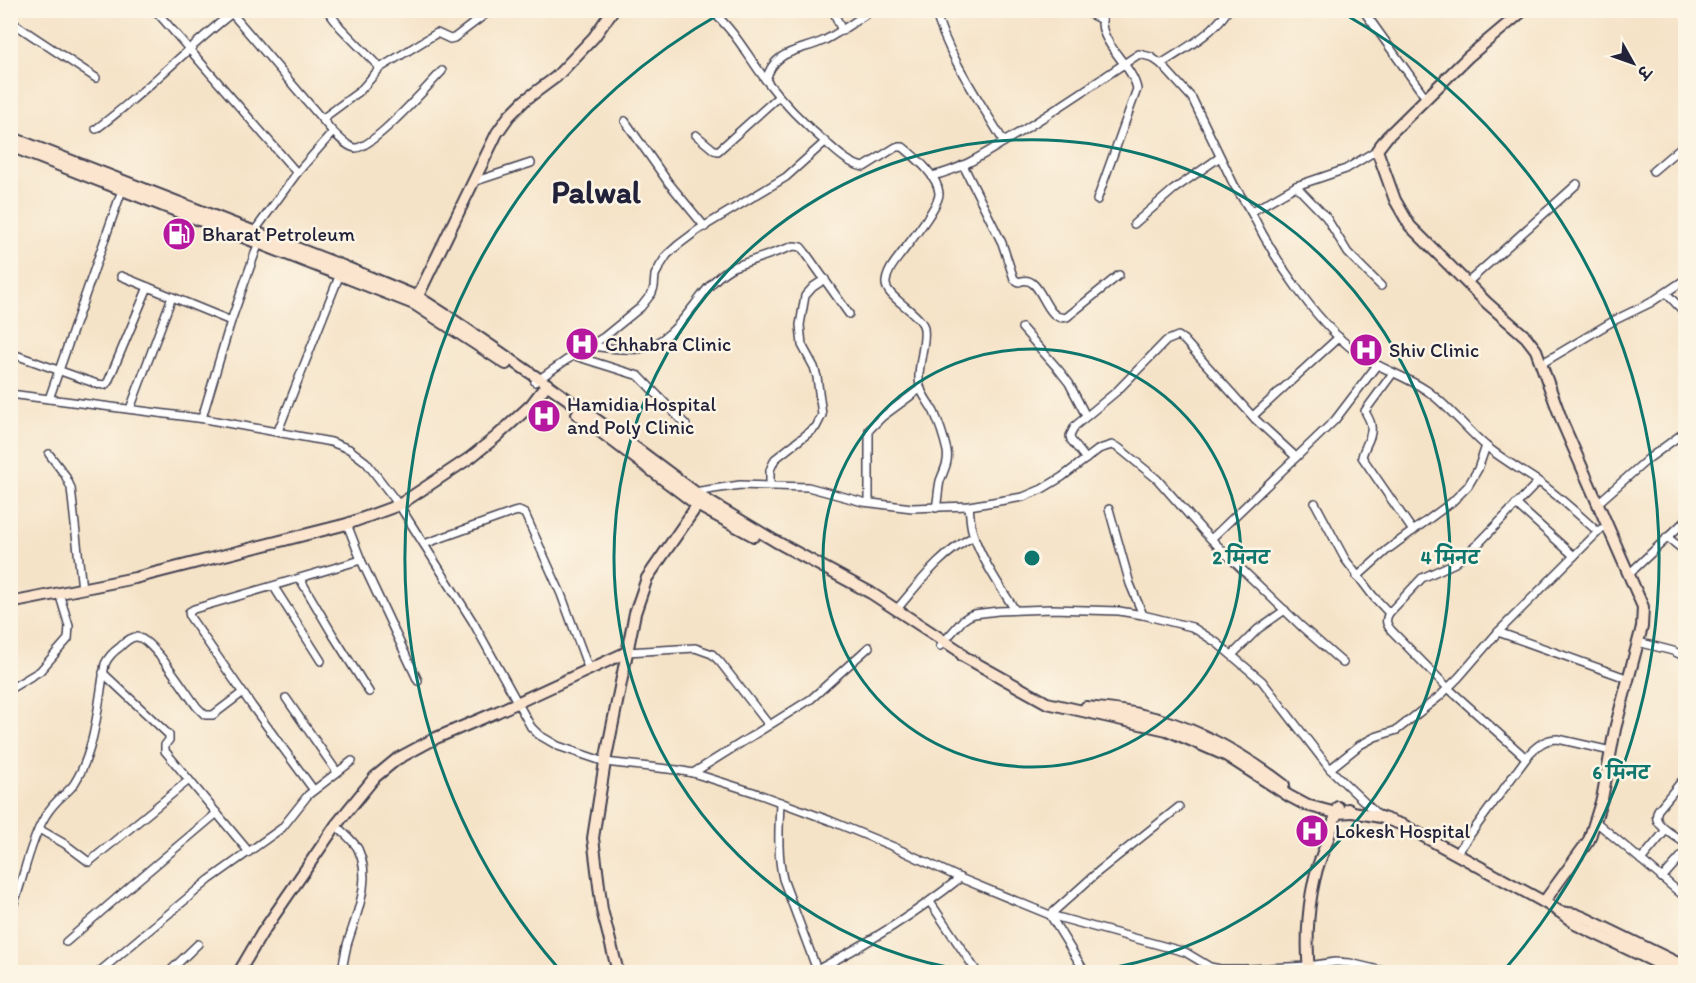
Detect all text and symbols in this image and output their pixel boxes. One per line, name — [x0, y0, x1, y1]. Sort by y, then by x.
north arrow — [1603, 33, 1663, 93]
text: उ — [1633, 61, 1656, 84]
district label: Palwal — [551, 173, 642, 211]
fuel station icon: Bharat Petroleum — [161, 216, 197, 252]
place label: Bharat Petroleum — [202, 222, 355, 246]
hospital icon: Chhabra Clinic — [564, 326, 600, 362]
place label: Chhabra Clinic — [605, 332, 731, 356]
hospital icon: Shiv Clinic — [1348, 332, 1384, 368]
place label: Shiv Clinic — [1389, 338, 1479, 362]
place label: Hamidia Hospital and Poly Clinic — [567, 392, 716, 439]
hospital icon: Hamidia Hospital and Poly Clinic — [526, 398, 562, 434]
text: 2 मिनट — [1212, 543, 1272, 569]
text: 4 मिनट — [1421, 543, 1481, 569]
centre of rings — [1022, 548, 1042, 568]
text: 6 मिनट — [1592, 758, 1652, 784]
hospital icon: Lokesh Hospital — [1294, 813, 1330, 849]
place label: Lokesh Hospital — [1335, 819, 1470, 843]

